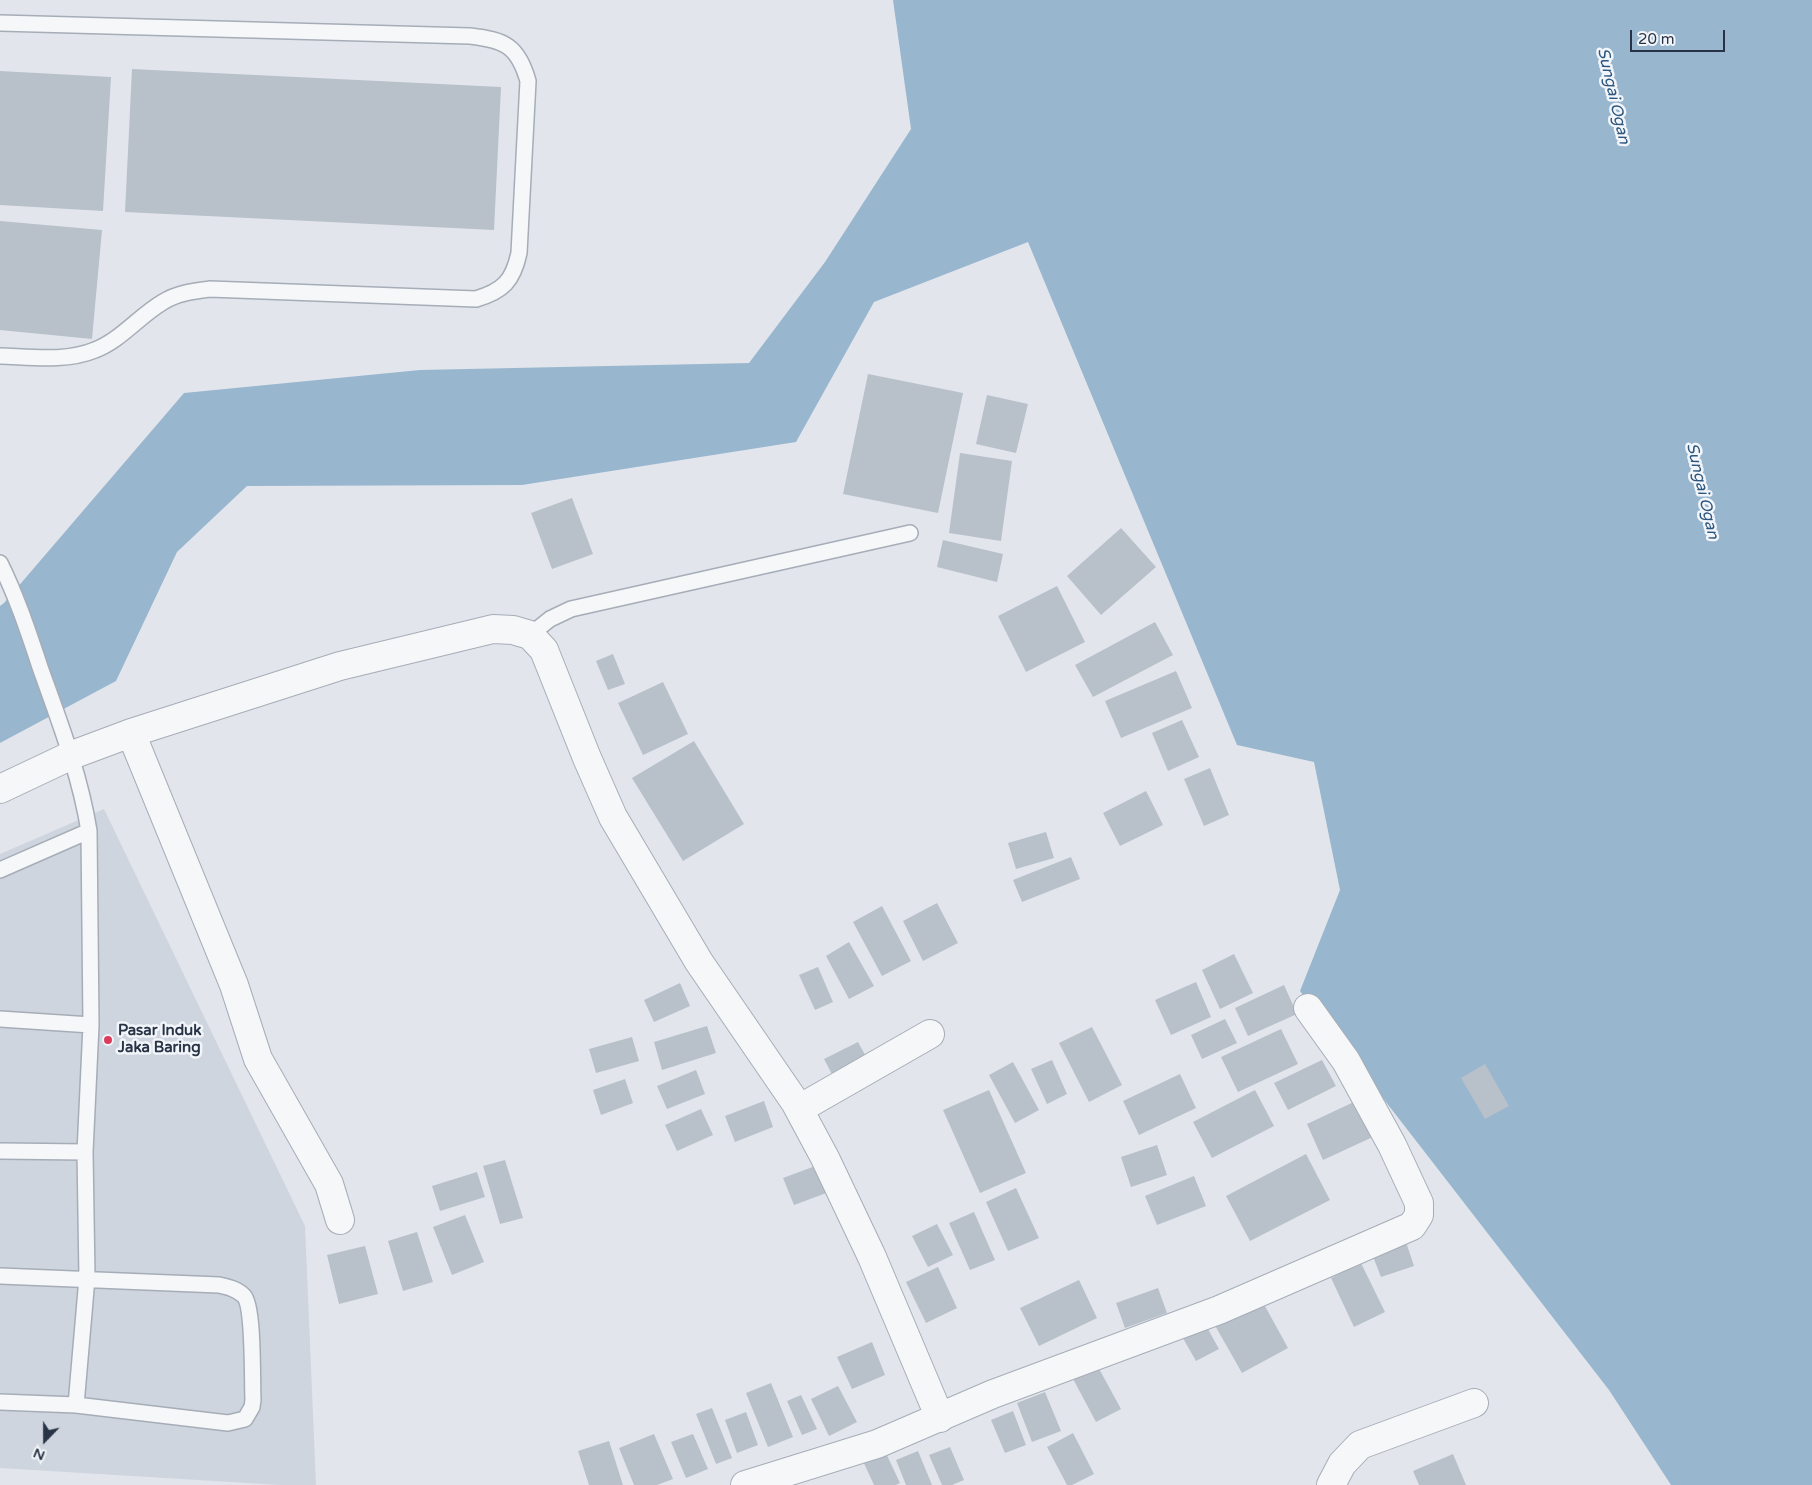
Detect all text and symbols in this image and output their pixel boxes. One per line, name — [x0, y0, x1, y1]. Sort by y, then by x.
scale bar — [1632, 20, 1727, 52]
text: 20 m — [1638, 30, 1675, 48]
water label: Sungai Ogan — [1593, 46, 1633, 146]
water label: Sungai Ogan — [1682, 441, 1722, 541]
place label: Pasar Induk Jaka Baring — [118, 1022, 201, 1057]
marker: Pasar Induk Jaka Baring — [102, 1034, 114, 1046]
north arrow — [20, 1415, 70, 1465]
text: N — [31, 1444, 48, 1464]

